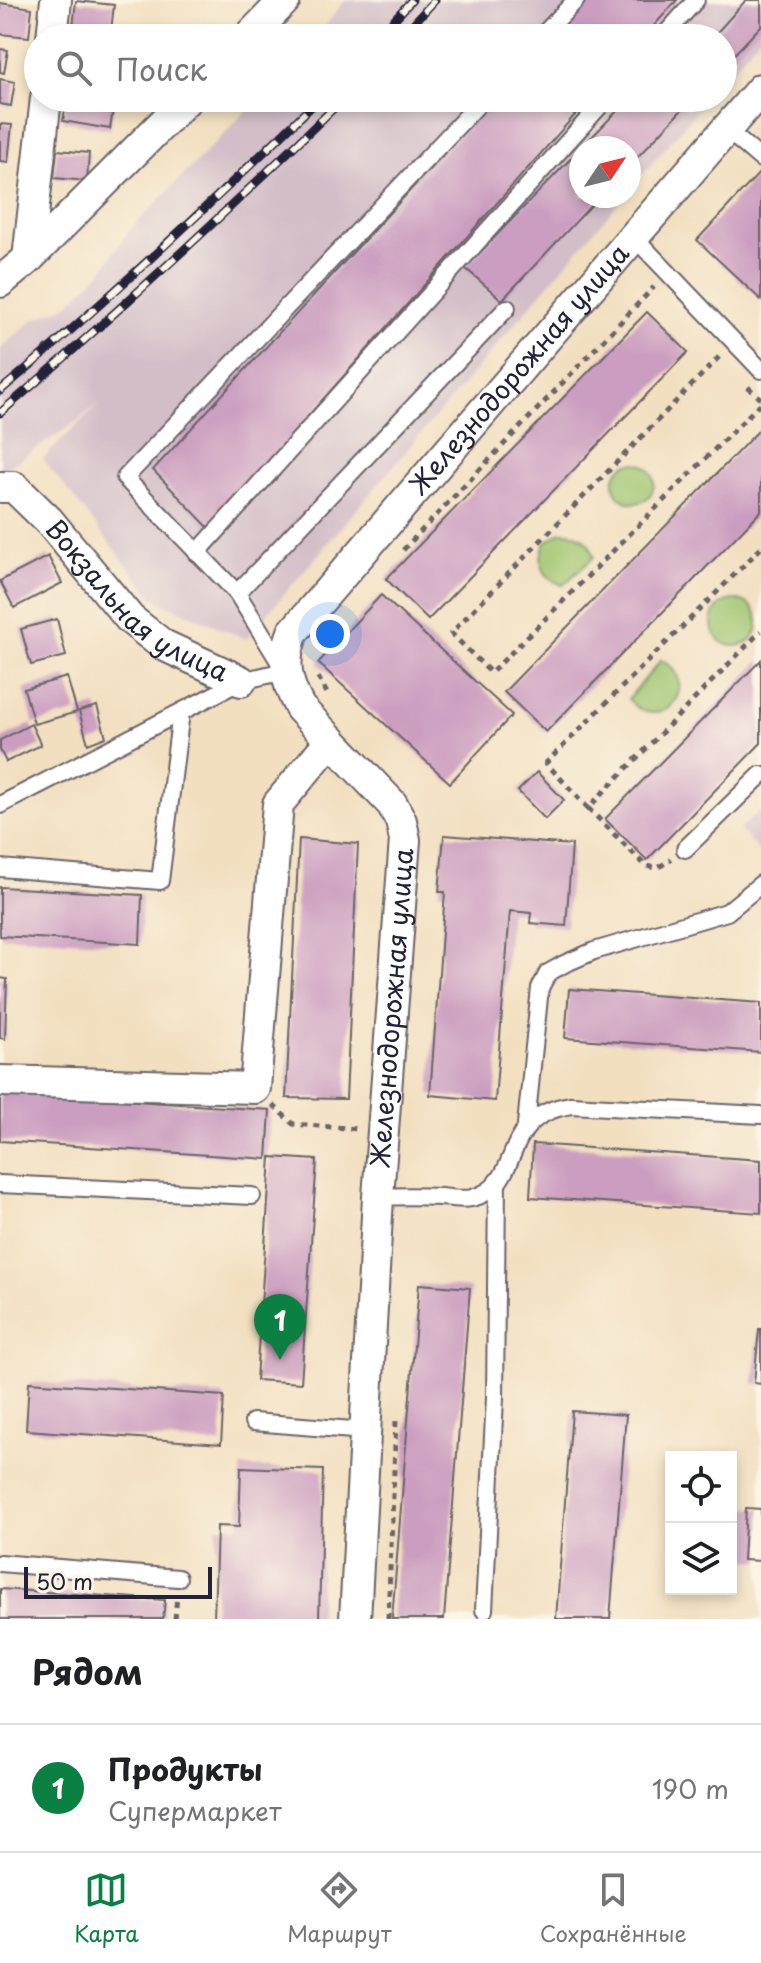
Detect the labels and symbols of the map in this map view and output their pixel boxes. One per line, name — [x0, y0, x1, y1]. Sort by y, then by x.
north arrow — [569, 136, 641, 208]
street label: Железнодорожная улица — [398, 234, 638, 503]
street label: Вокзальная улица — [37, 510, 236, 691]
your location — [310, 614, 350, 654]
street label: Железнодорожная улица — [359, 846, 422, 1170]
pin: 1 — [254, 1294, 306, 1360]
scale bar — [24, 1563, 212, 1599]

